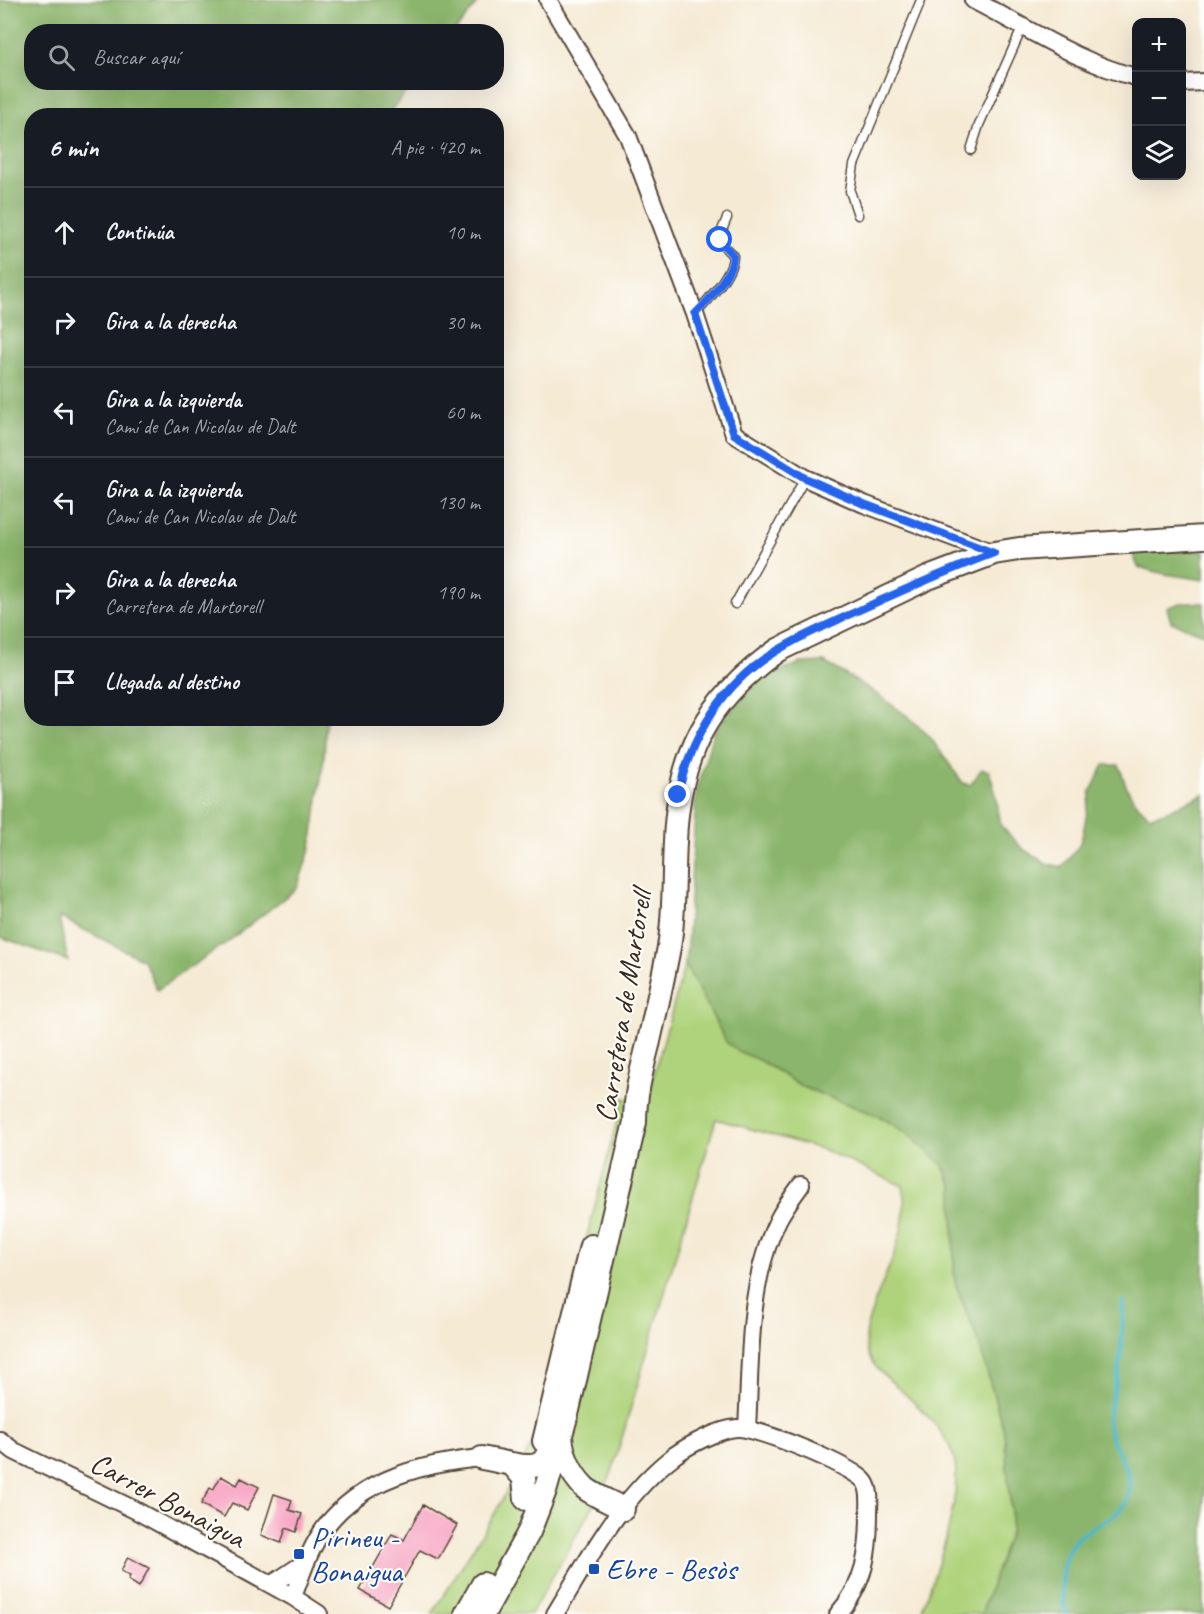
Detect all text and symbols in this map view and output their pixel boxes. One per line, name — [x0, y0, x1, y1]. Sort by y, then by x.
map controls — [1132, 18, 1186, 180]
button: + — [1132, 18, 1186, 72]
search box — [24, 24, 504, 90]
icon: search — [45, 41, 78, 74]
text: Buscar aquí — [93, 43, 179, 71]
button: − — [1132, 72, 1186, 126]
button: layers — [1132, 126, 1186, 180]
text: 6 min — [48, 131, 98, 164]
text: A pie · 420 m — [391, 135, 480, 160]
icon: ahead — [48, 216, 81, 249]
text: Continúa — [105, 218, 173, 246]
text: 10 m — [446, 220, 480, 245]
route start — [706, 226, 732, 252]
icon: right — [48, 306, 81, 339]
text: Gira a la derecha — [105, 308, 236, 336]
text: 30 m — [446, 310, 480, 335]
text: Gira a la izquierda — [105, 386, 242, 414]
icon: left — [48, 396, 81, 429]
text: 60 m — [446, 400, 480, 425]
text: Camí de Can Nicolau de Dalt — [105, 414, 295, 439]
text: Gira a la izquierda — [105, 476, 242, 504]
icon: left — [48, 486, 81, 519]
text: 130 m — [437, 490, 480, 515]
text: Camí de Can Nicolau de Dalt — [105, 504, 295, 529]
text: Gira a la derecha — [105, 566, 236, 594]
icon: right — [48, 576, 81, 609]
text: 190 m — [437, 580, 480, 605]
text: Carretera de Martorell — [105, 594, 261, 619]
icon: arrive — [48, 666, 81, 699]
text: Llegada al destino — [105, 668, 239, 696]
route end — [664, 781, 690, 807]
street label: Carretera de Martorell — [586, 883, 661, 1125]
street label: Carrer Bonaigua — [84, 1443, 254, 1558]
place label: Pirineu - Bonaigua — [311, 1518, 404, 1590]
marker: Pirineu - Bonaigua — [292, 1547, 306, 1561]
place label: Ebre - Besòs — [606, 1550, 739, 1588]
marker: Ebre - Besòs — [587, 1562, 601, 1576]

